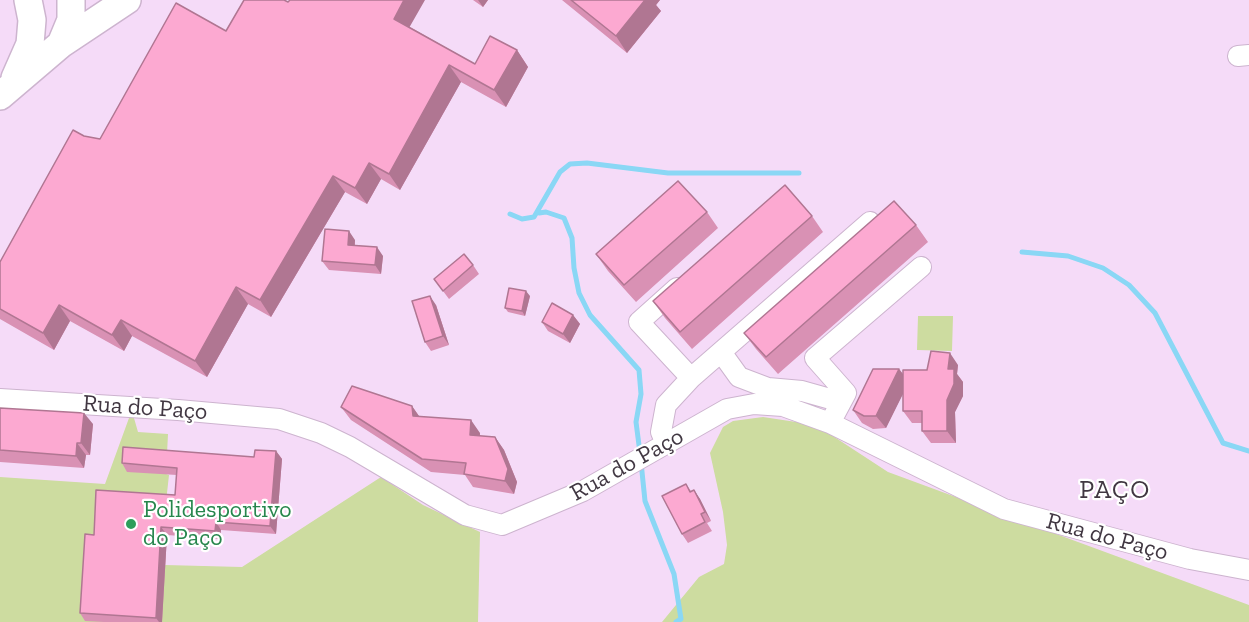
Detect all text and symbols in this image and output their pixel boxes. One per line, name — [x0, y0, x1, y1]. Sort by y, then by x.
street label: Rua do Paço — [82, 389, 208, 427]
street label: Rua do Paço — [565, 422, 689, 508]
district label: PAÇO — [1079, 475, 1151, 507]
place label: Polidesportivo do Paço — [143, 496, 292, 552]
street label: Rua do Paço — [1043, 507, 1171, 567]
marker: Polidesportivo do Paço — [124, 517, 138, 531]

